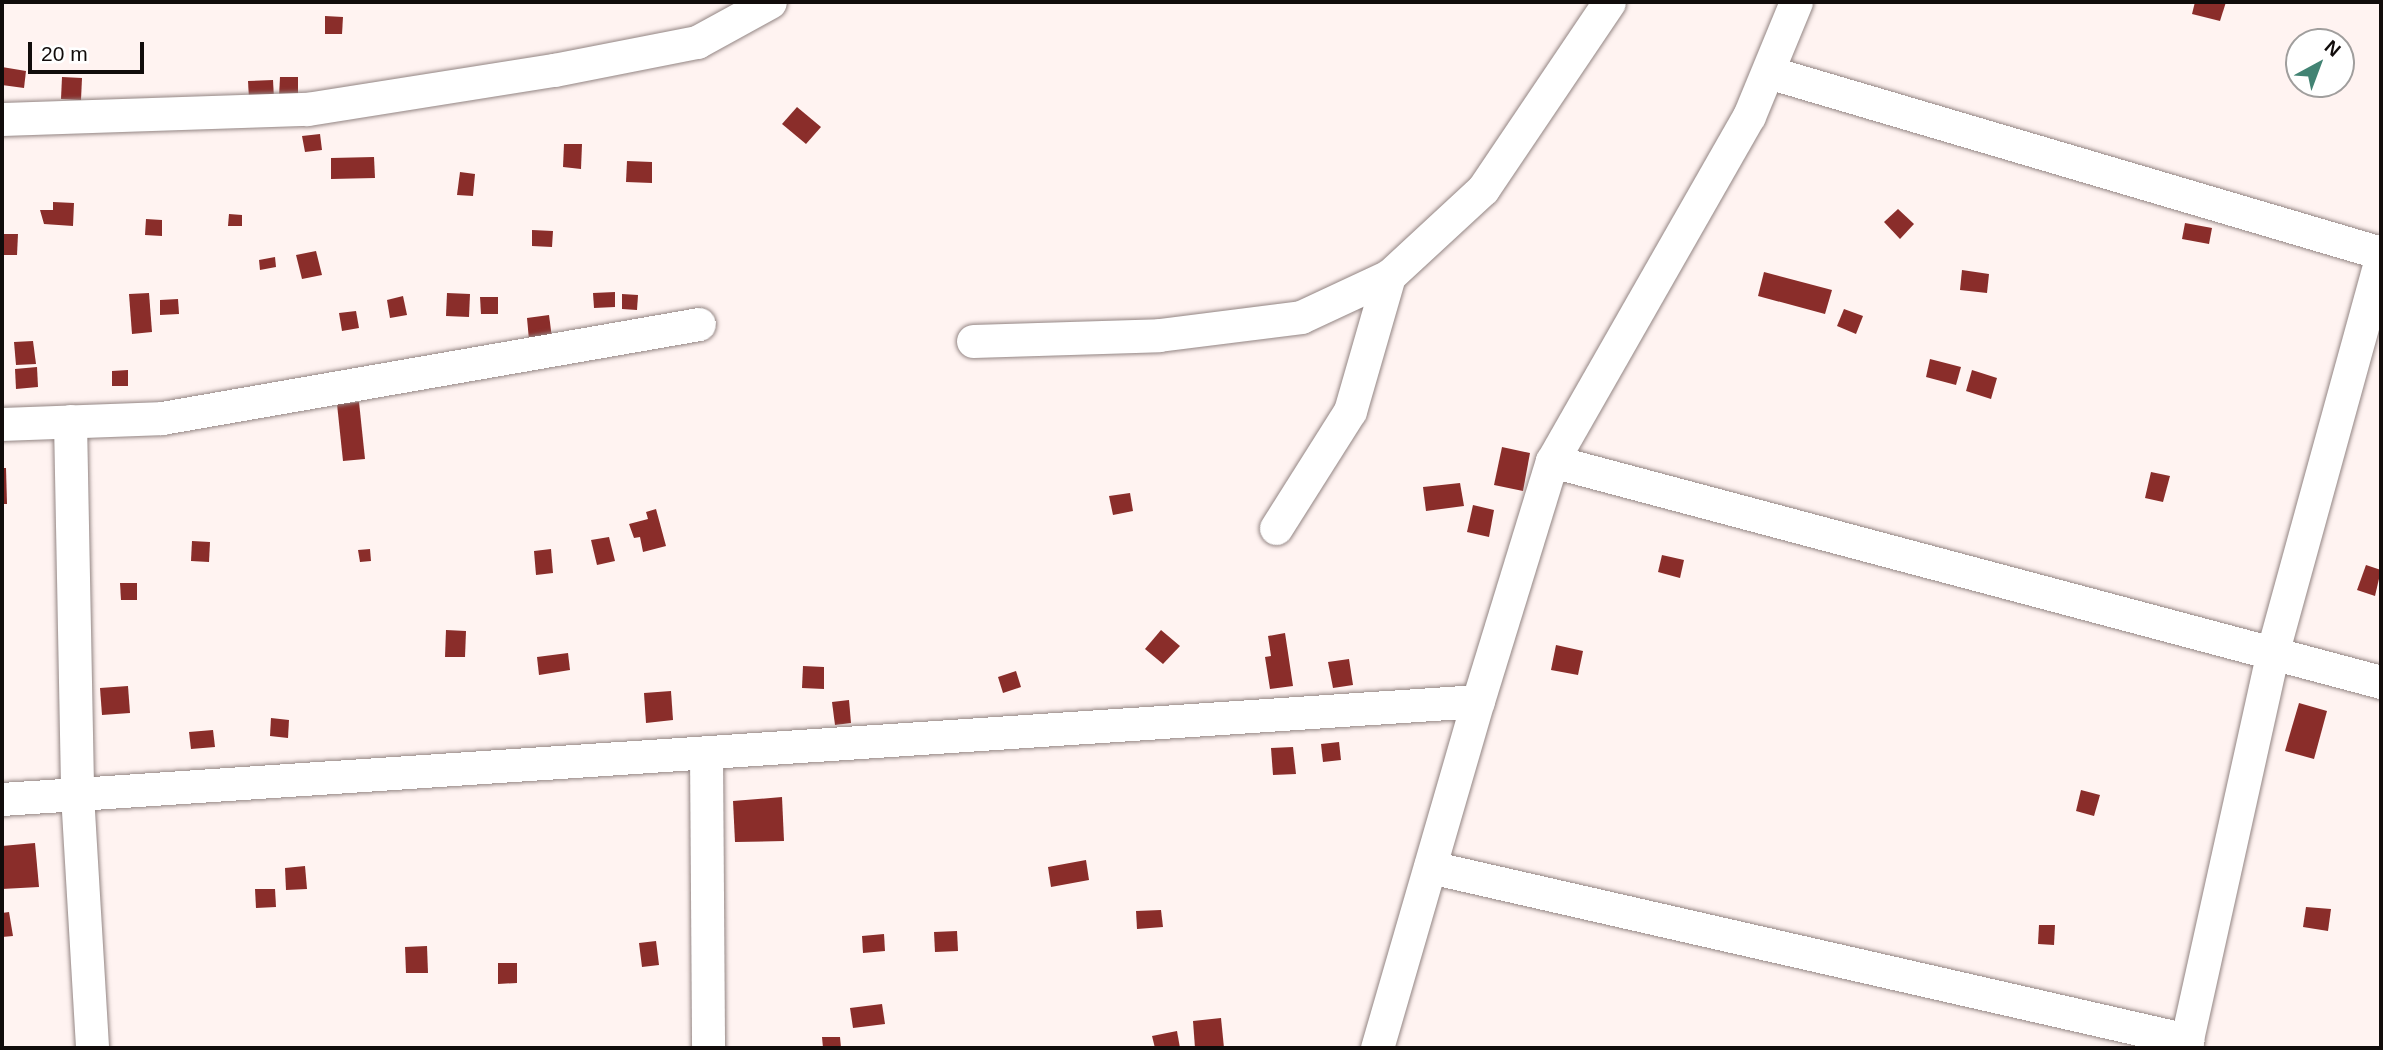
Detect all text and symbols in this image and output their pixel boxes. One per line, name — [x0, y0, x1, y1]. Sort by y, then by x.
scale bar — [32, 28, 147, 72]
north arrow — [2285, 28, 2355, 98]
text: N — [2321, 36, 2345, 61]
text: 20 m — [41, 42, 88, 65]

